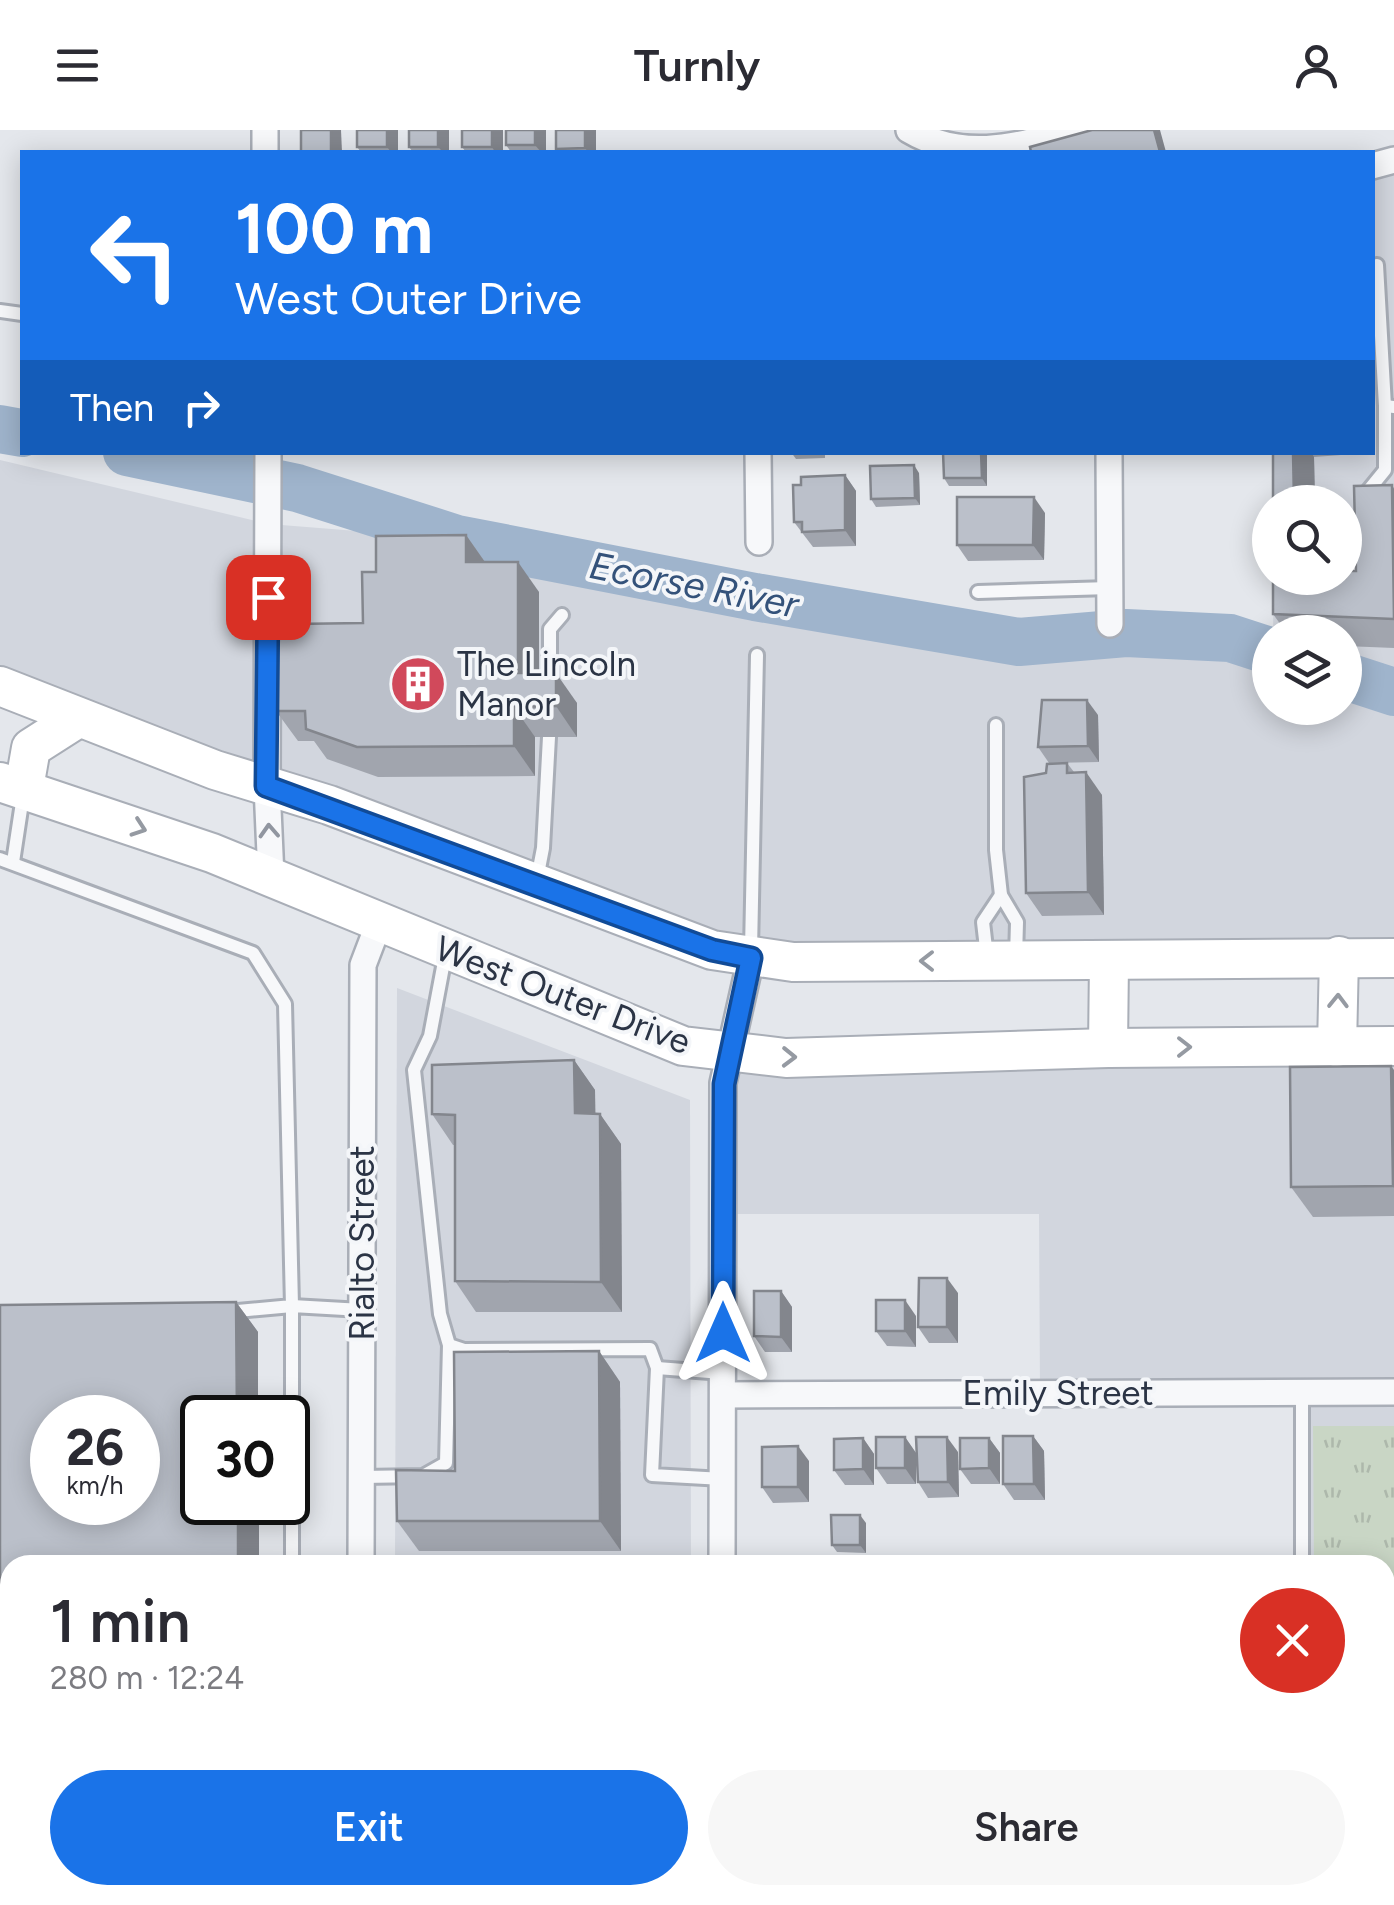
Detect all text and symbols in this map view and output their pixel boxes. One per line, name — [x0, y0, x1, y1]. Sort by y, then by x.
icon: menu — [50, 38, 105, 93]
text: Turnly — [634, 38, 760, 92]
icon: person — [1289, 38, 1344, 93]
text: 100 m — [235, 186, 433, 271]
icon: left — [70, 190, 200, 320]
text: West Outer Drive — [235, 271, 582, 325]
icon: right — [174, 380, 229, 435]
text: Then — [70, 385, 154, 431]
map controls — [1252, 485, 1362, 725]
button: search — [1252, 485, 1362, 595]
water label: Ecorse River — [586, 542, 803, 628]
pin — [226, 555, 311, 640]
icon: arrive — [241, 570, 296, 625]
button: layers — [1252, 615, 1362, 725]
place label: The Lincoln Manor — [457, 643, 636, 725]
building icon: The Lincoln Manor — [388, 654, 448, 714]
one-way arrow — [129, 816, 146, 836]
one-way arrow — [258, 823, 279, 839]
street label: West Outer Drive — [430, 927, 696, 1063]
one-way arrow — [918, 950, 934, 972]
one-way arrow — [1328, 993, 1349, 1009]
one-way arrow — [1176, 1036, 1192, 1058]
one-way arrow — [782, 1046, 798, 1067]
street label: Rialto Street — [341, 1145, 383, 1341]
position arrow — [671, 1281, 775, 1385]
street label: Emily Street — [962, 1372, 1154, 1414]
speed limit sign: 30 — [180, 1395, 310, 1525]
text: 26 — [66, 1417, 124, 1478]
text: km/h — [66, 1470, 124, 1500]
text: 1 min — [50, 1585, 190, 1657]
button: close — [1240, 1588, 1345, 1693]
text: 280 m · 12:24 — [50, 1659, 244, 1697]
button: Exit — [50, 1770, 688, 1885]
button: Share — [708, 1770, 1345, 1885]

